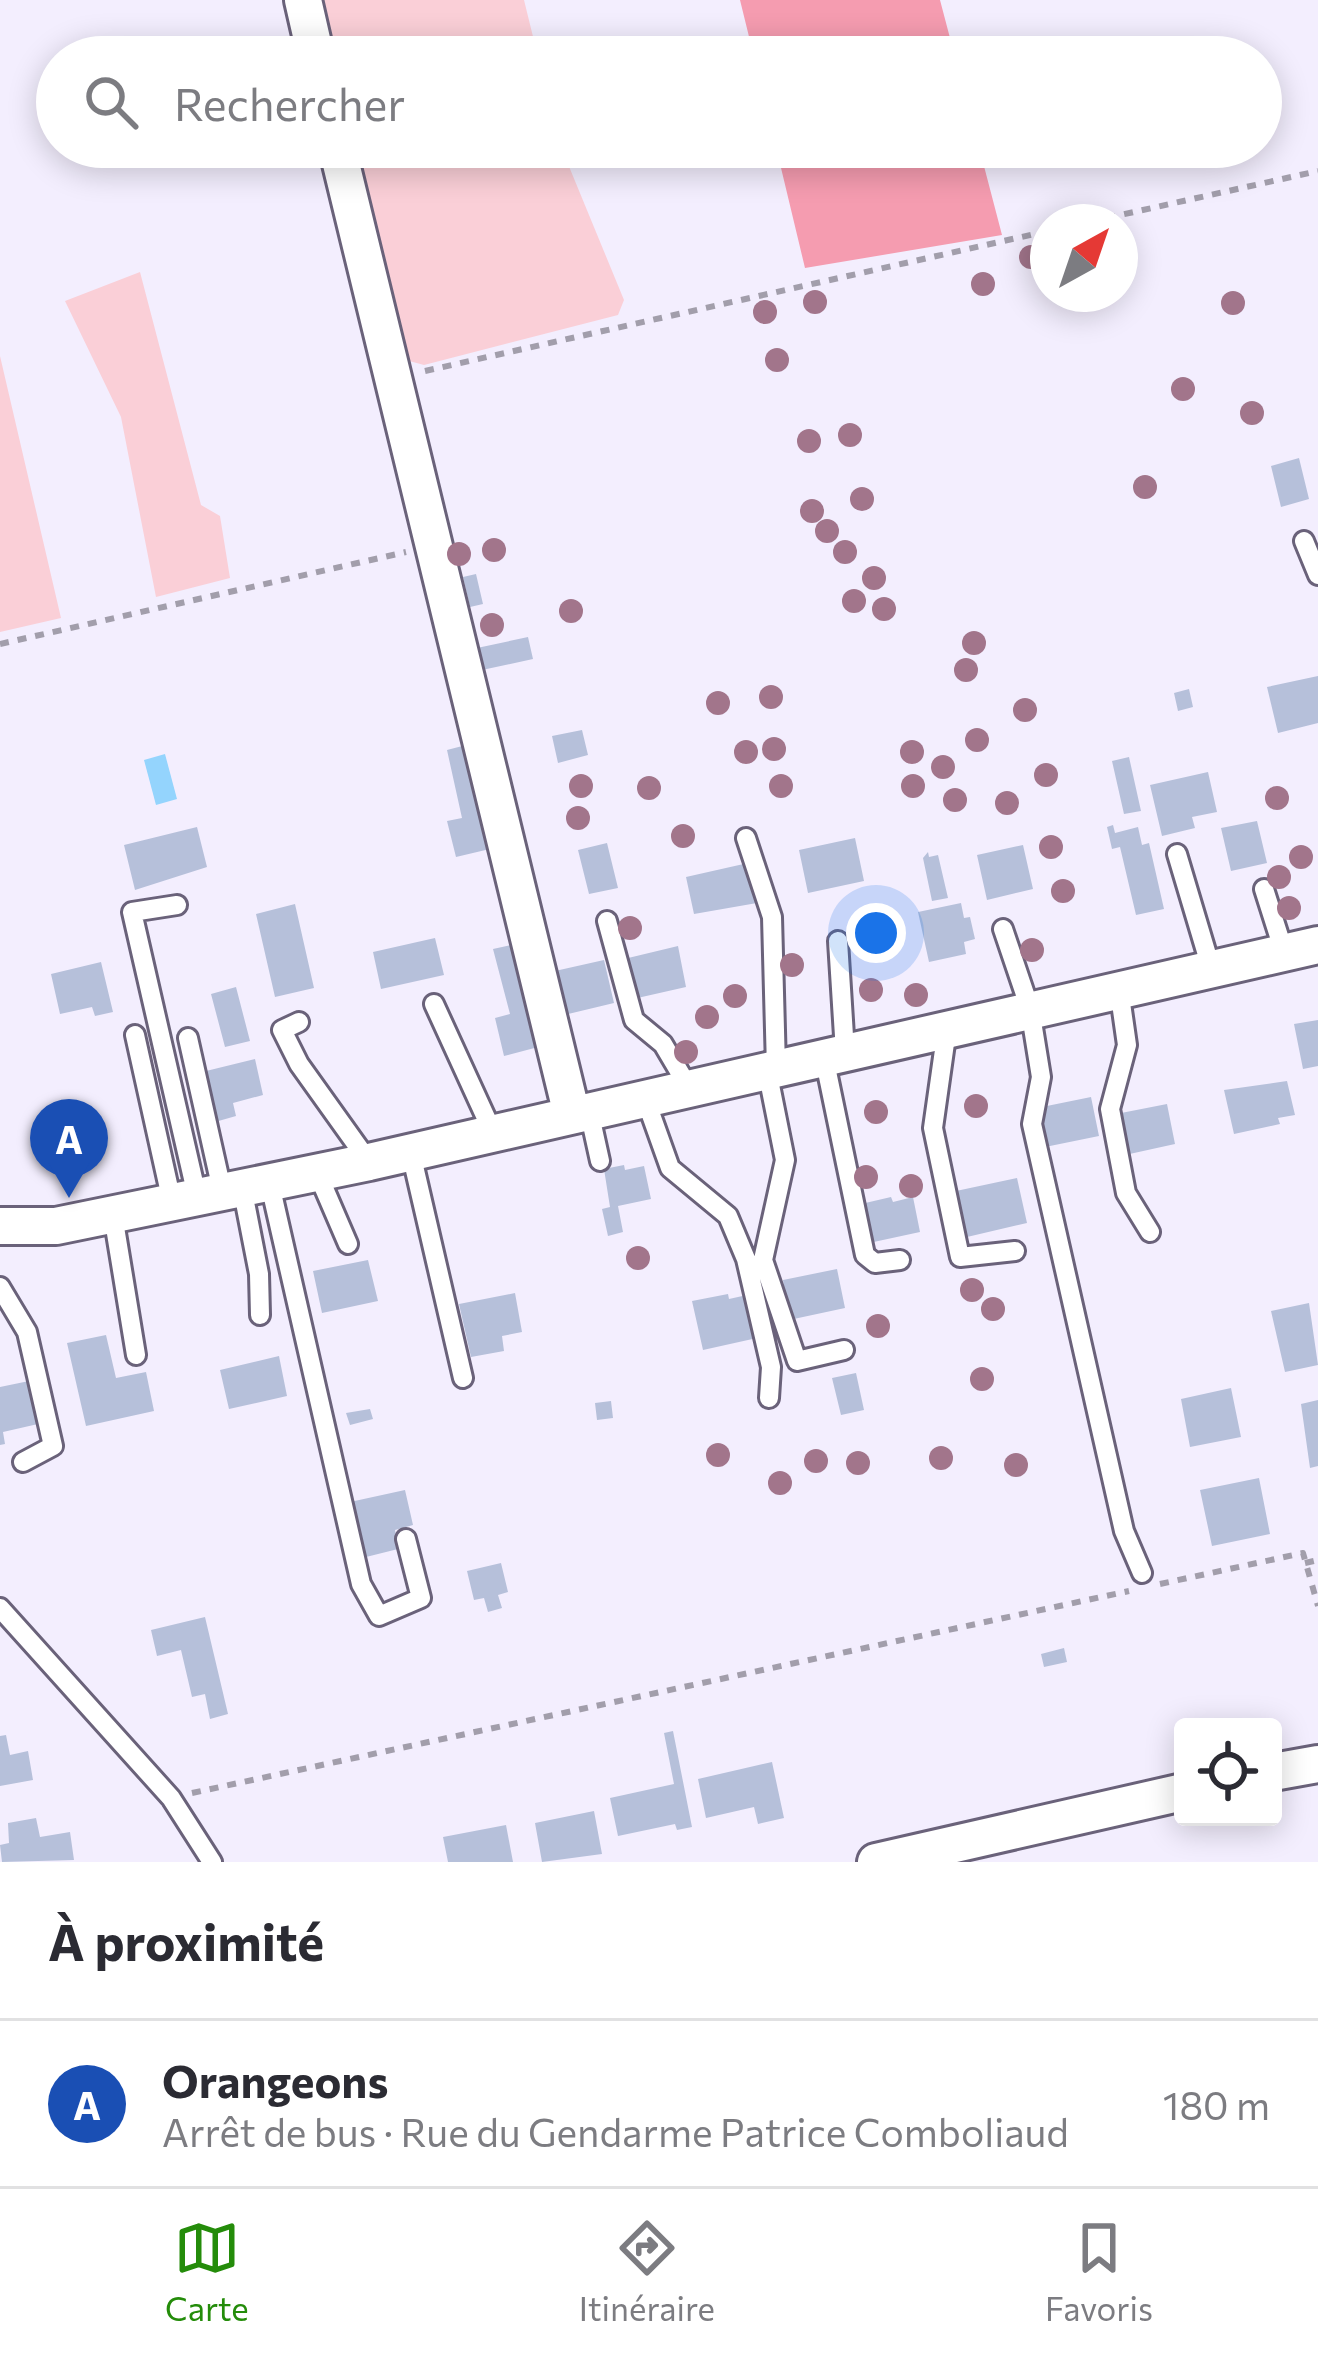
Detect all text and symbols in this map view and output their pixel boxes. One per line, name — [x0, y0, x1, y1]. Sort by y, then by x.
search box — [36, 36, 1282, 168]
icon: search — [78, 69, 144, 135]
text: Rechercher — [174, 75, 405, 130]
north arrow — [1030, 204, 1138, 312]
your location — [846, 903, 906, 963]
pin: A — [30, 1099, 108, 1198]
map controls — [1174, 1718, 1282, 1826]
button: locate — [1174, 1718, 1282, 1826]
text: À proximité — [48, 1909, 324, 1972]
text: Orangeons — [162, 2052, 388, 2107]
text: A — [73, 2080, 101, 2128]
text: 180 m — [1163, 2080, 1270, 2128]
text: Arrêt de bus · Rue du Gendarme Patrice Comboliaud — [162, 2107, 1069, 2155]
tab: Carte — [165, 2215, 249, 2328]
tab: Itinéraire — [579, 2215, 715, 2328]
tab: Favoris — [1045, 2215, 1153, 2328]

